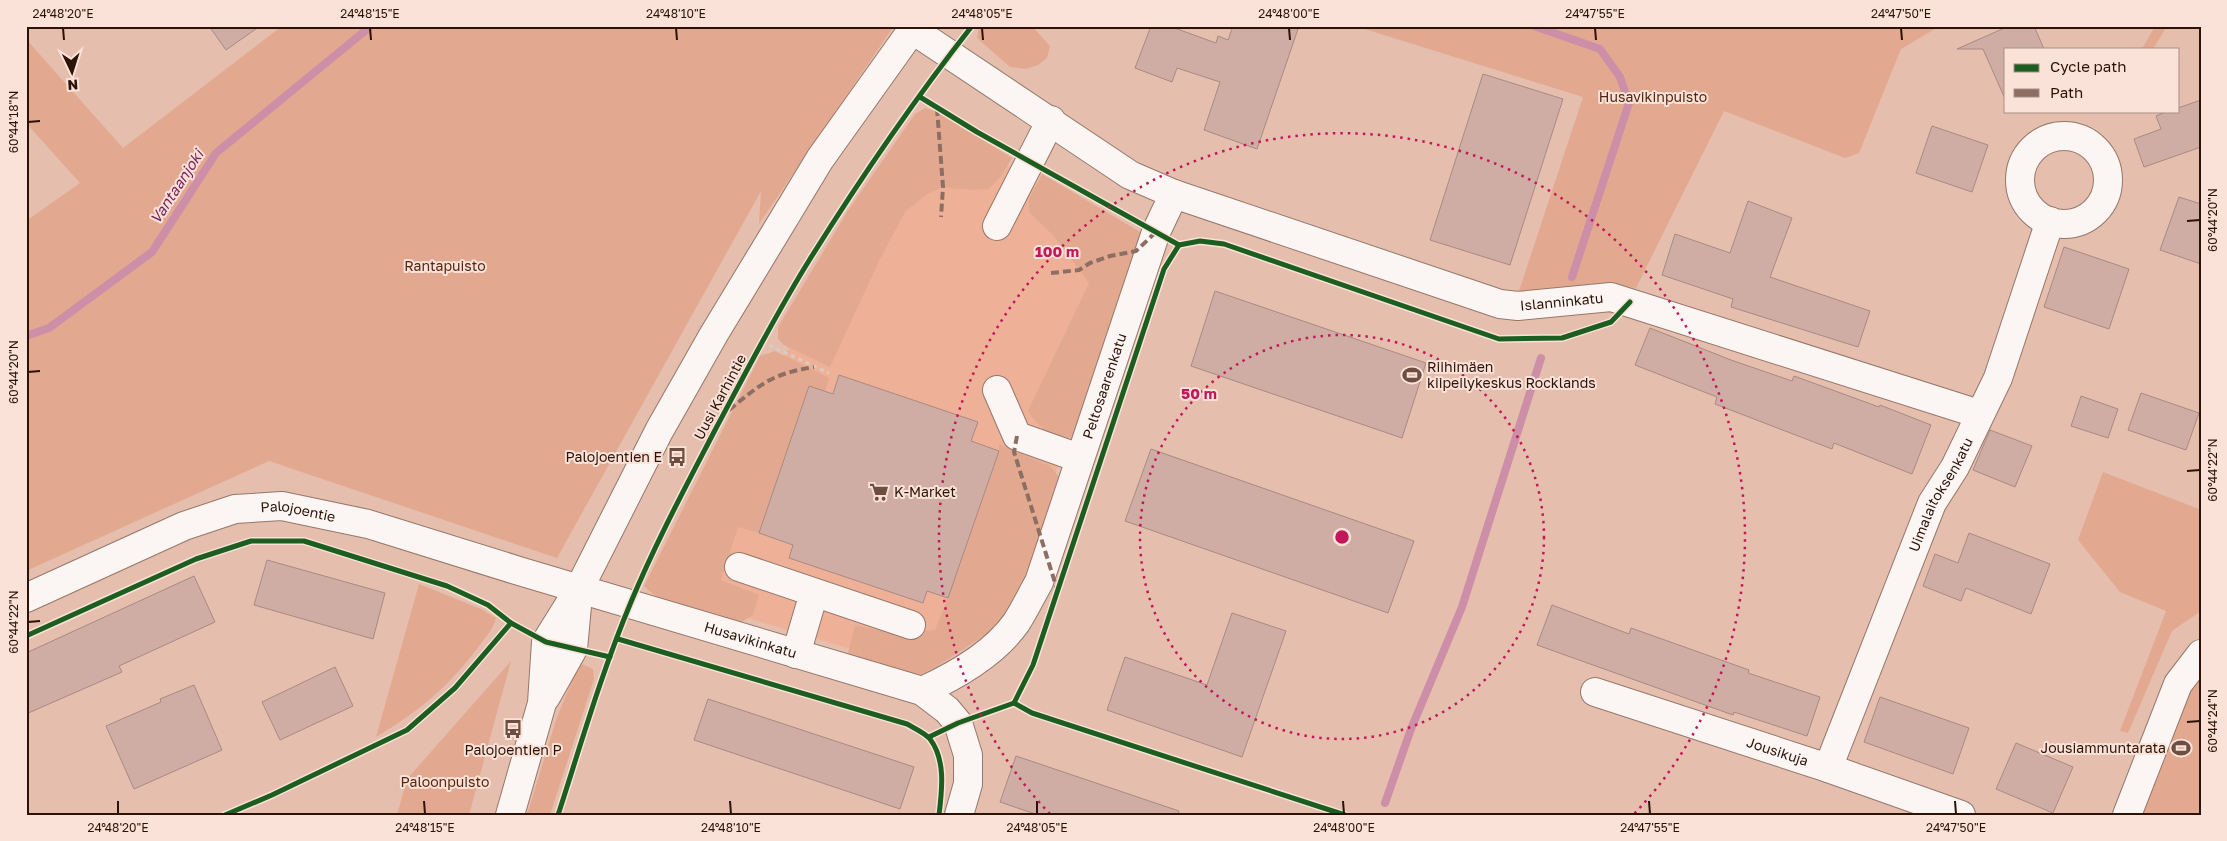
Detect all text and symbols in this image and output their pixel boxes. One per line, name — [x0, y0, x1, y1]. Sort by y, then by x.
text: 24°48'20"E — [33, 6, 93, 21]
text: 24°48'15"E — [340, 6, 400, 21]
text: 24°48'10"E — [646, 6, 706, 21]
text: 24°48'05"E — [952, 6, 1012, 21]
text: 24°48'00"E — [1258, 6, 1320, 21]
text: 24°47'55"E — [1565, 6, 1625, 21]
text: 24°47'50"E — [1871, 6, 1931, 21]
north arrow — [48, 48, 98, 98]
legend — [2004, 48, 2180, 112]
text: Cycle path — [2050, 57, 2126, 75]
text: N — [67, 77, 79, 94]
text: Path — [2050, 83, 2083, 101]
park label: Husavikinpuisto — [1599, 88, 1707, 105]
text: 60°44'18"N — [6, 91, 21, 153]
water label: Vantaanjoki — [146, 145, 209, 227]
text: 60°44'20"N — [2205, 188, 2220, 252]
text: 100 m — [1035, 242, 1079, 260]
park label: Rantapuisto — [404, 257, 486, 274]
street label: Islanninkatu — [1519, 289, 1604, 314]
street label: Peltosaarenkatu — [1079, 331, 1130, 441]
text: 60°44'20"N — [6, 340, 21, 404]
street label: Uusi Karhintie — [690, 351, 749, 443]
place label: Riihimäen kiipeilykeskus Rocklands — [1427, 358, 1596, 391]
sports icon: Riihimäen kiipeilykeskus Rocklands — [1401, 364, 1423, 386]
text: 50 m — [1181, 384, 1217, 402]
street label: Uimalaitoksenkatu — [1905, 435, 1976, 554]
text: 60°44'22"N — [2205, 438, 2220, 502]
bus stop icon: Palojoentien E — [666, 446, 688, 468]
place label: Palojoentien E — [565, 448, 662, 465]
supermarket icon: K-Market — [868, 481, 890, 503]
place label: K-Market — [894, 483, 956, 500]
street label: Palojoentie — [260, 497, 337, 525]
centre of rings — [1333, 528, 1351, 546]
text: 60°44'22"N — [6, 590, 21, 654]
street label: Husavikinkatu — [702, 618, 799, 661]
text: 60°44'24"N — [2205, 689, 2220, 753]
bus stop icon: Palojoentien P — [502, 718, 524, 740]
street label: Jousikuja — [1745, 733, 1811, 769]
sports icon: Jousiammuntarata — [2170, 737, 2192, 759]
place label: Jousiammuntarata — [2040, 739, 2166, 756]
place label: Palojoentien P — [464, 741, 562, 758]
park label: Paloonpuisto — [401, 773, 489, 790]
text: 24°48'20"E — [88, 820, 148, 835]
text: 24°48'15"E — [395, 820, 455, 835]
text: 24°48'10"E — [701, 820, 761, 835]
text: 24°48'05"E — [1007, 820, 1067, 835]
text: 24°48'00"E — [1313, 820, 1375, 835]
text: 24°47'55"E — [1620, 820, 1680, 835]
text: 24°47'50"E — [1926, 820, 1986, 835]

